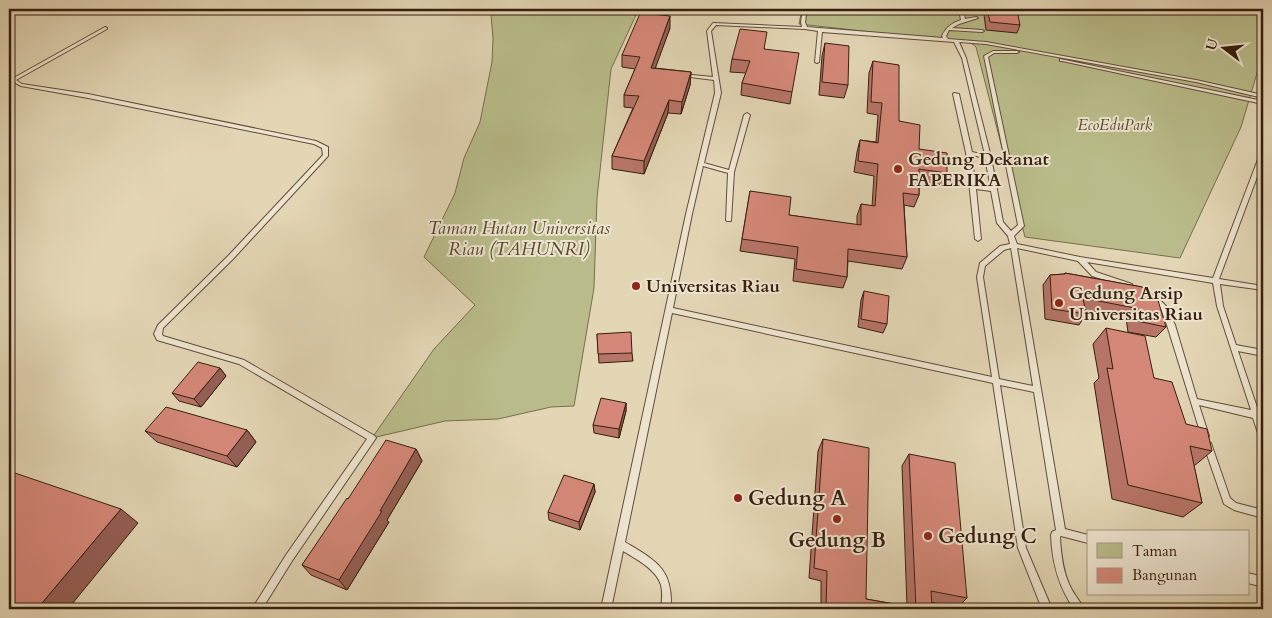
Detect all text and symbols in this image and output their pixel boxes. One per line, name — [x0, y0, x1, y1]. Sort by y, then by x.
north arrow — [1200, 22, 1250, 72]
text: U — [1201, 36, 1223, 53]
park label: EcoEduPark — [1078, 115, 1153, 135]
place label: Gedung Dekanat FAPERIKA — [908, 147, 1050, 193]
marker: Gedung Dekanat FAPERIKA — [892, 163, 904, 175]
park label: Taman Hutan Universitas Riau (TAHUNRI) — [428, 216, 610, 262]
place label: Universitas Riau — [646, 274, 780, 299]
marker: Universitas Riau — [630, 280, 642, 292]
place label: Gedung Arsip Universitas Riau — [1069, 281, 1203, 327]
marker: Gedung Arsip Universitas Riau — [1053, 297, 1065, 309]
place label: Gedung A — [748, 484, 847, 513]
marker: Gedung A — [732, 492, 744, 504]
marker: Gedung B — [831, 513, 843, 525]
place label: Gedung C — [938, 522, 1037, 551]
place label: Gedung B — [788, 526, 886, 555]
marker: Gedung C — [922, 530, 934, 542]
legend — [1087, 530, 1250, 596]
text: Taman — [1132, 541, 1178, 561]
text: Bangunan — [1132, 565, 1198, 585]

